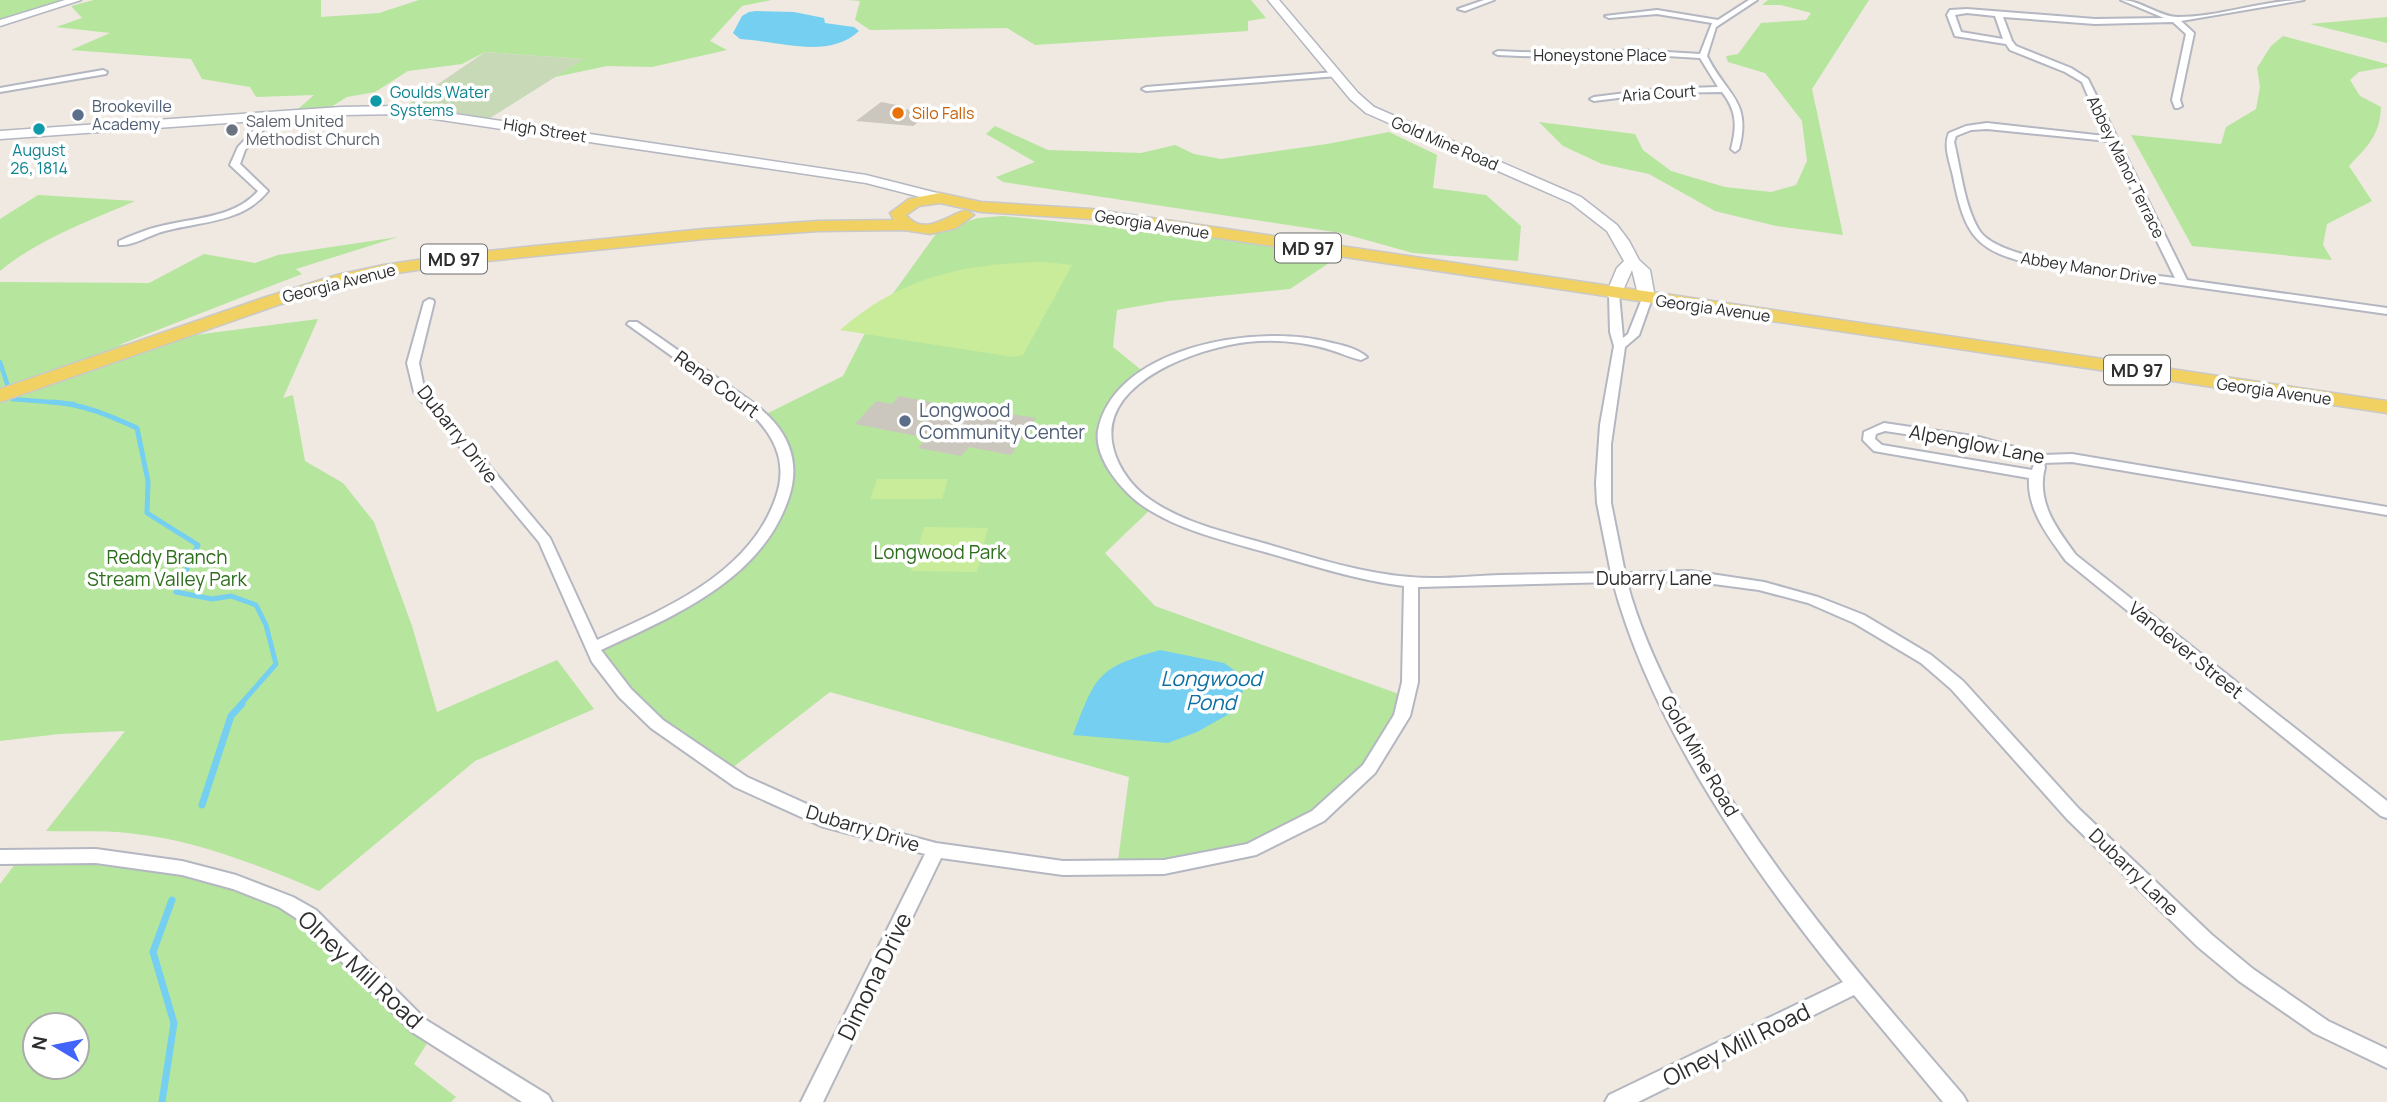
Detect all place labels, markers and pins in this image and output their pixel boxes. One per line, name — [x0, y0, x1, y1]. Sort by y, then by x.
place label: Goulds Water Systems — [390, 81, 490, 121]
marker: Goulds Water Systems — [368, 93, 384, 109]
place label: Brookeville Academy — [92, 95, 172, 135]
place label: Silo Falls — [912, 102, 975, 124]
marker: Silo Falls — [890, 105, 906, 121]
marker: Brookeville Academy — [70, 107, 86, 123]
place label: Salem United Methodist Church — [246, 110, 380, 150]
marker: August 26, 1814 — [31, 121, 47, 137]
marker: Salem United Methodist Church — [224, 122, 240, 138]
place label: August 26, 1814 — [10, 139, 68, 179]
place label: Longwood Community Center — [919, 397, 1085, 445]
marker: Longwood Community Center — [897, 413, 913, 429]

